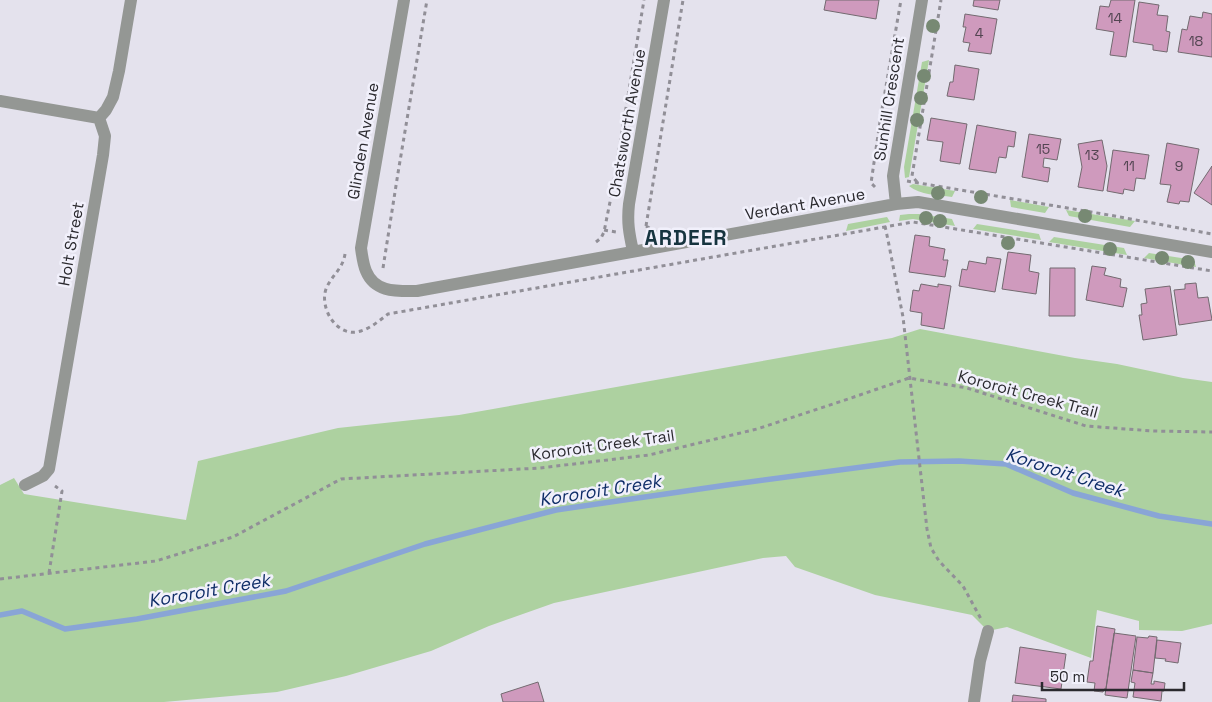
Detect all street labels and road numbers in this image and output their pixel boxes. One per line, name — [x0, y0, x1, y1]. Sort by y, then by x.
street label: Sunhill Crescent — [869, 36, 909, 162]
street label: Chatsworth Avenue — [604, 47, 650, 199]
street label: Glinden Avenue — [342, 81, 384, 201]
street label: Verdant Avenue — [743, 183, 867, 225]
street label: Holt Street — [53, 200, 89, 288]
street label: Kororoit Creek Trail — [956, 365, 1100, 423]
street label: Kororoit Creek Trail — [530, 425, 676, 465]

